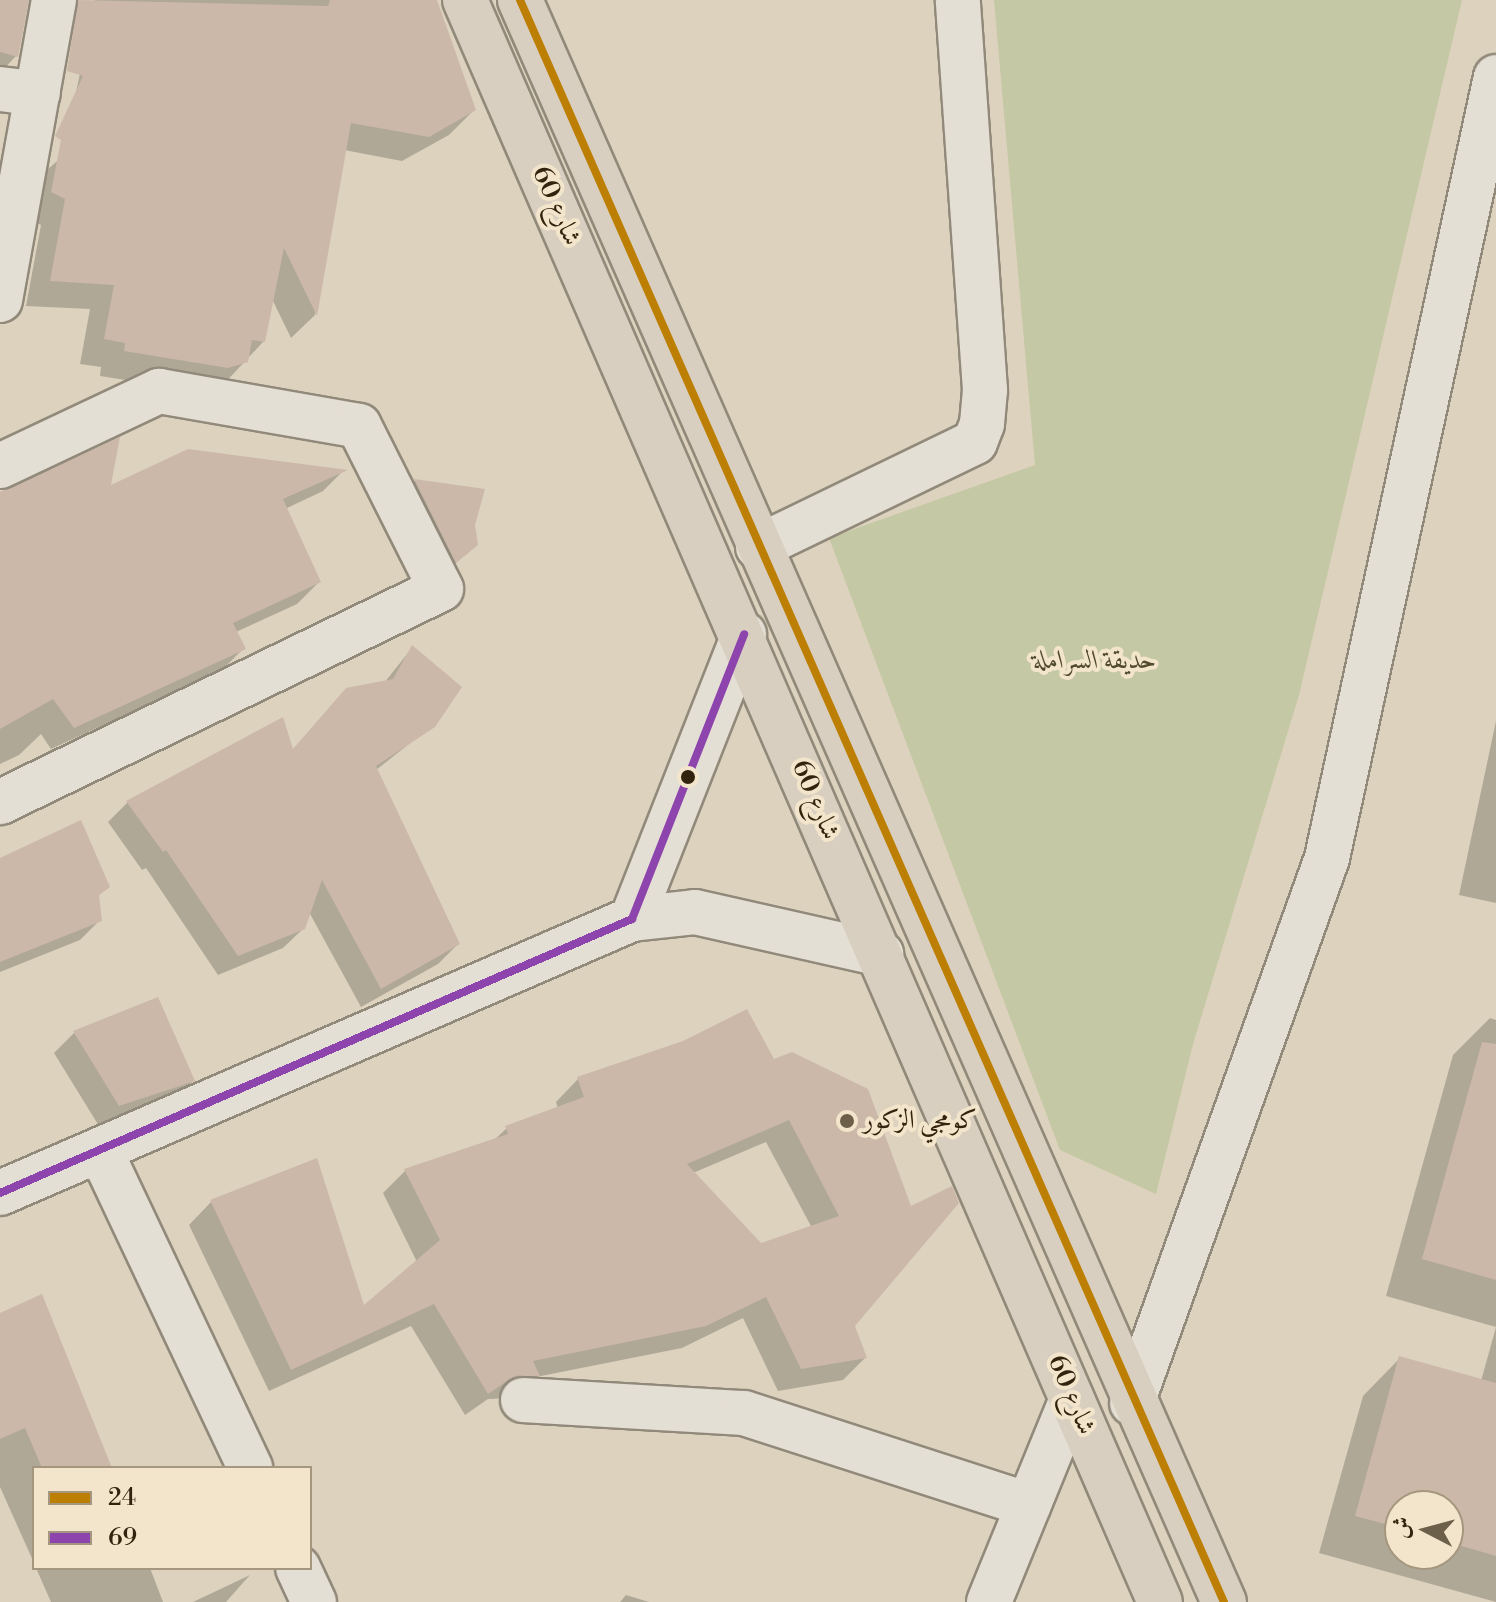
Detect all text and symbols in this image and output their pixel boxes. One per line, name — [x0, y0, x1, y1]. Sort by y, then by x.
street label: شارع 60 — [525, 162, 587, 250]
park label: حديقة السراملة — [1033, 645, 1157, 677]
street label: شارع 60 — [784, 755, 846, 845]
unlabelled marker — [680, 769, 696, 785]
place label: كومجي الزكور — [863, 1105, 977, 1137]
marker: كومجي الزكور — [838, 1112, 856, 1130]
street label: شارع 60 — [1040, 1350, 1102, 1440]
legend — [32, 1466, 312, 1570]
text: 24 — [108, 1483, 136, 1513]
north arrow — [1384, 1490, 1464, 1570]
text: ش — [1387, 1515, 1416, 1540]
text: 69 — [108, 1523, 137, 1553]

